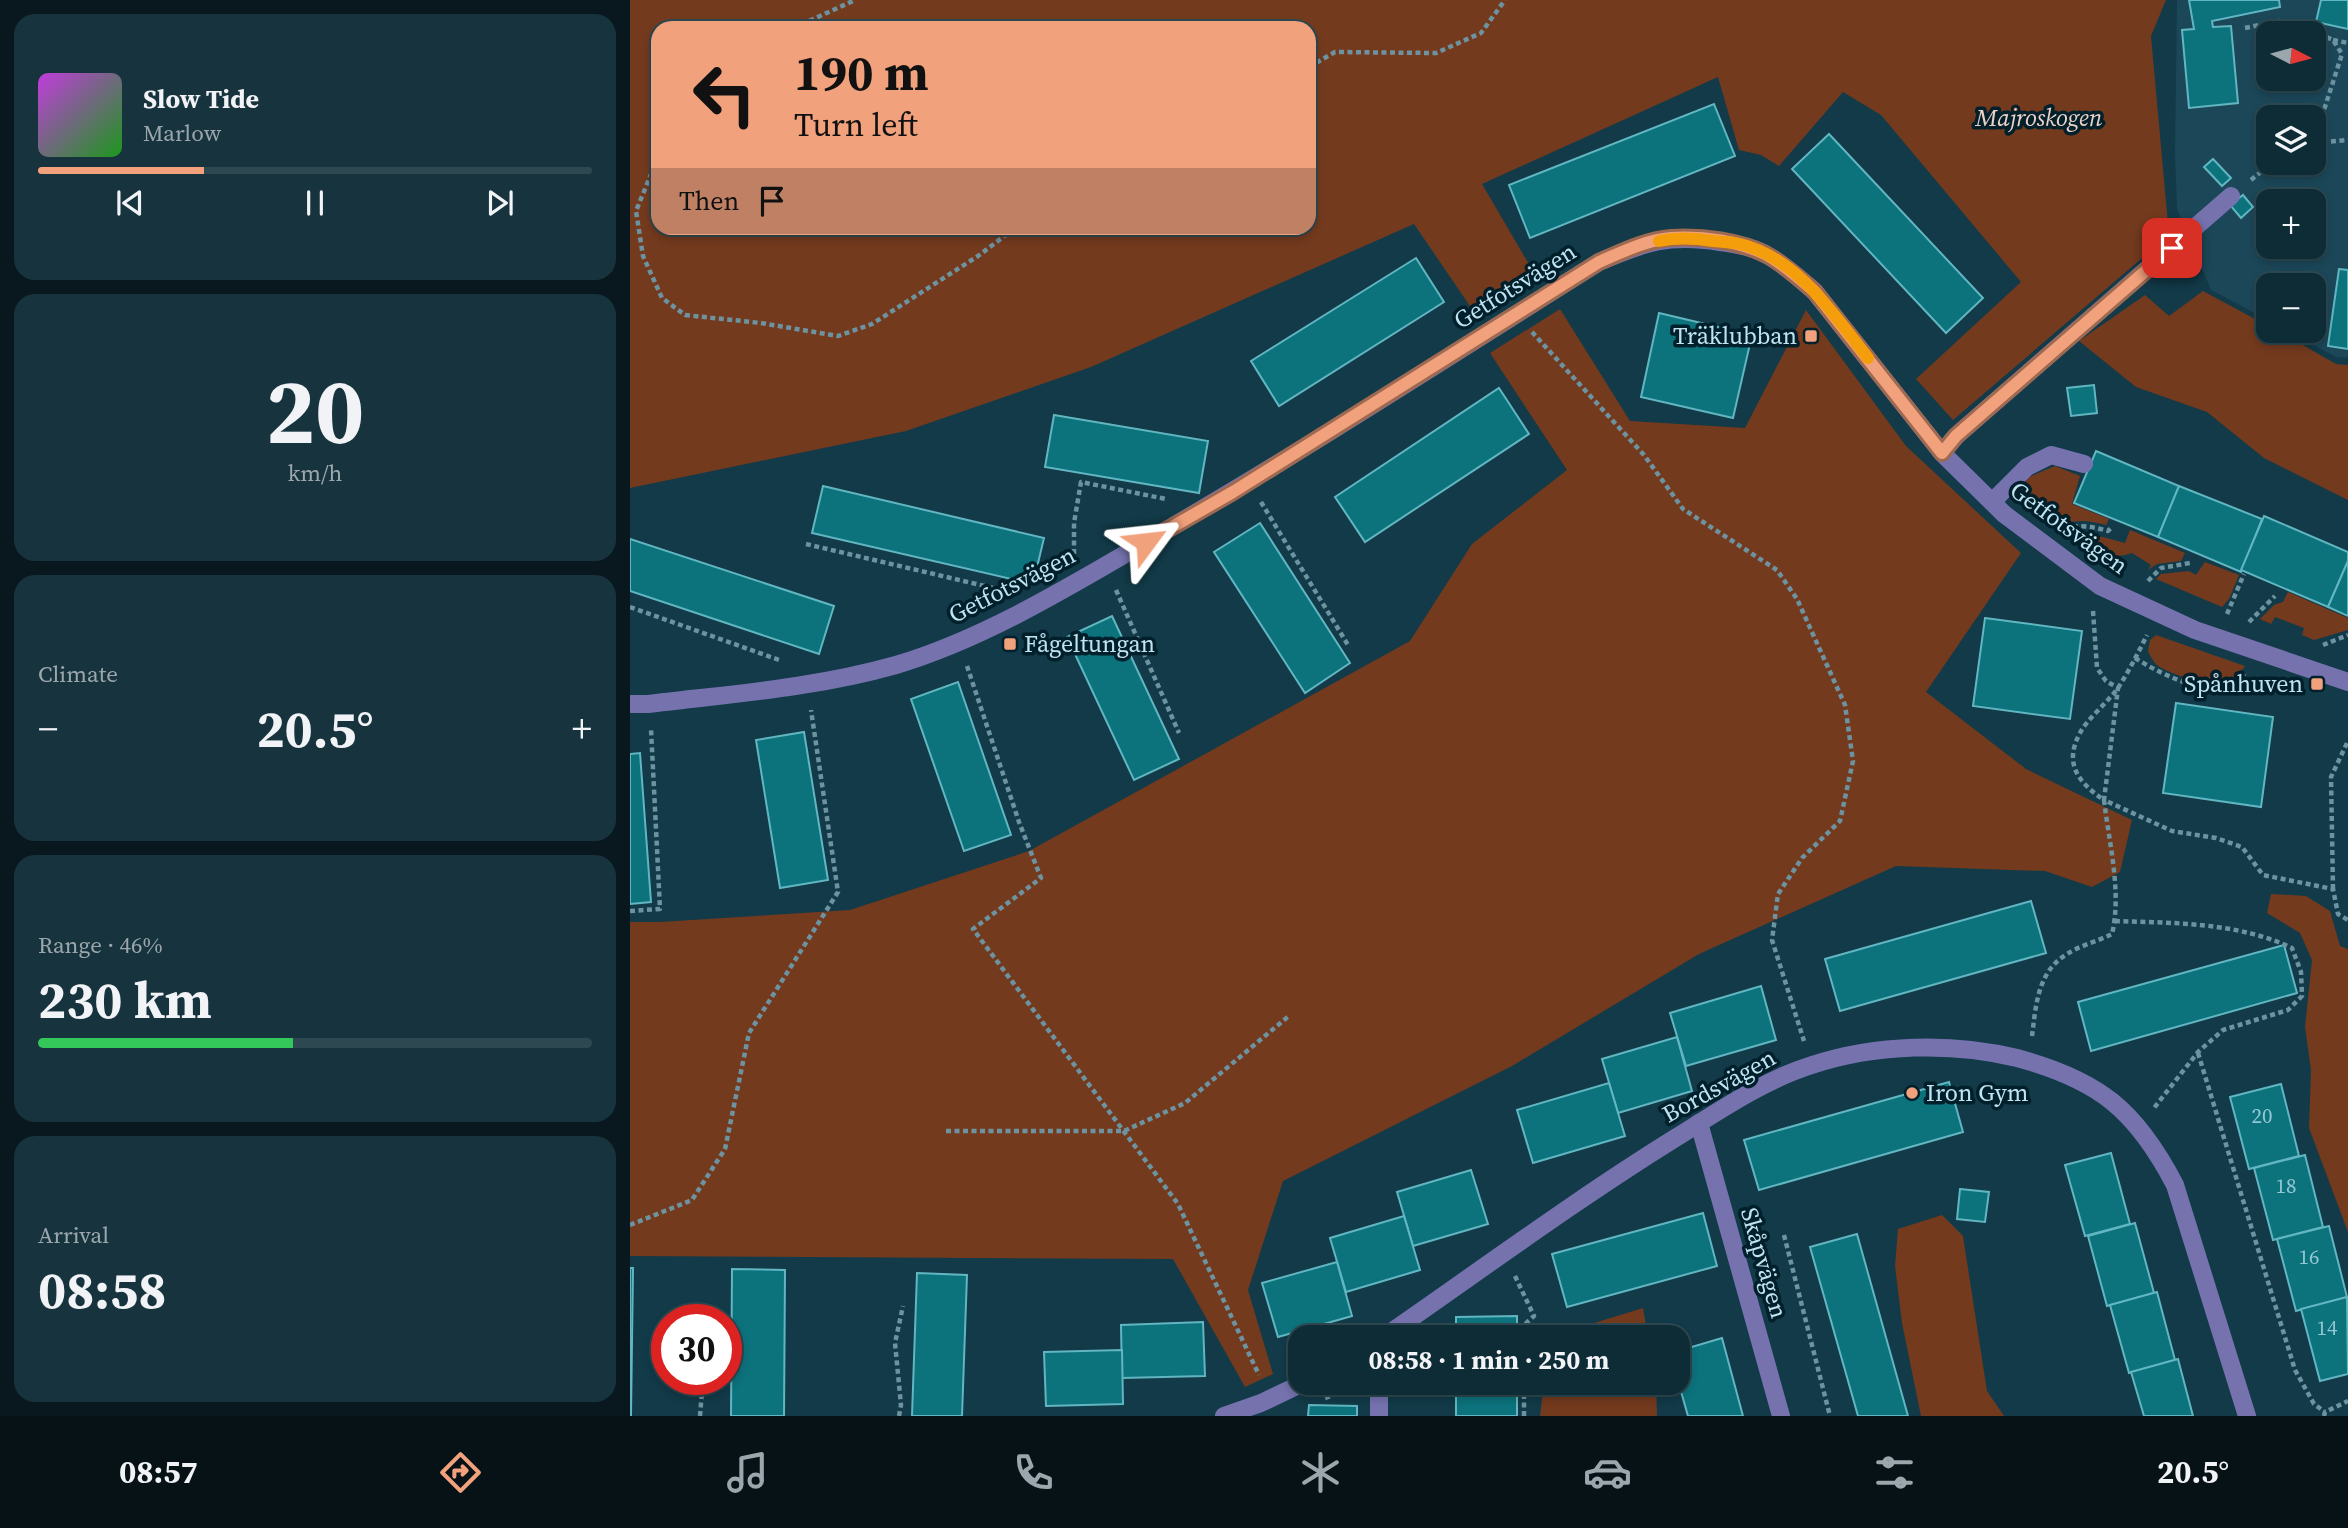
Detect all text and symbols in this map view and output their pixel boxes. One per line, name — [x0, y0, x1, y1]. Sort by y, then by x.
north arrow — [2256, 21, 2326, 91]
map controls — [2256, 21, 2326, 343]
text: 190 m — [794, 39, 929, 106]
icon: left — [679, 49, 770, 140]
text: Slow Tide — [143, 81, 259, 117]
park label: Majroskogen — [1975, 101, 2103, 134]
text: Turn left — [794, 103, 918, 147]
button: layers — [2256, 105, 2326, 175]
text: Marlow — [143, 117, 221, 149]
icon: arrive — [753, 182, 791, 220]
text: Then — [679, 183, 739, 219]
icon: previous — [111, 184, 149, 222]
icon: pause — [296, 184, 334, 222]
icon: next — [481, 184, 519, 222]
button: + — [2256, 189, 2326, 259]
pin — [2142, 218, 2202, 278]
icon: arrive — [2153, 229, 2191, 267]
street label: Getfotsvägen — [1447, 235, 1582, 336]
button: − — [2256, 273, 2326, 343]
place label: Träklubban — [1673, 319, 1797, 352]
marker: Träklubban — [1803, 328, 1819, 344]
text: 20 — [266, 349, 364, 473]
text: km/h — [288, 457, 342, 489]
street label: Getfotsvägen — [2004, 474, 2135, 582]
position arrow — [1109, 505, 1183, 579]
street label: Getfotsvägen — [943, 538, 1081, 631]
place label: Fågeltungan — [1024, 627, 1155, 660]
marker: Fågeltungan — [1002, 636, 1018, 652]
text: Climate — [38, 658, 118, 690]
place label: Spånhuven — [2184, 667, 2303, 700]
marker: Spånhuven — [2309, 676, 2325, 692]
text: 20.5° — [256, 693, 374, 764]
text: − — [38, 703, 58, 755]
text: + — [572, 703, 592, 755]
text: Range · 46% — [38, 929, 163, 961]
text: 230 km — [38, 964, 212, 1035]
street label: Bordsvägen — [1656, 1041, 1781, 1130]
place label: Iron Gym — [1926, 1076, 2028, 1109]
marker: Iron Gym — [1904, 1085, 1920, 1101]
house number: 20 — [2252, 1101, 2273, 1130]
house number: 18 — [2276, 1171, 2297, 1200]
street label: Skåpvägen — [1733, 1204, 1796, 1322]
text: Arrival — [38, 1219, 109, 1251]
house number: 16 — [2299, 1242, 2320, 1271]
text: 08:58 — [38, 1254, 166, 1325]
speed limit sign: 30 — [651, 1304, 742, 1395]
house number: 14 — [2317, 1313, 2338, 1342]
text: 08:58 · 1 min · 250 m — [1369, 1342, 1609, 1378]
icon: directions — [436, 1448, 485, 1497]
icon: music — [723, 1448, 772, 1497]
icon: phone — [1009, 1448, 1058, 1497]
icon: climate — [1296, 1448, 1345, 1497]
icon: car — [1583, 1448, 1632, 1497]
icon: filters — [1870, 1448, 1919, 1497]
text: 08:57 — [119, 1450, 198, 1494]
text: 20.5° — [2157, 1450, 2229, 1494]

